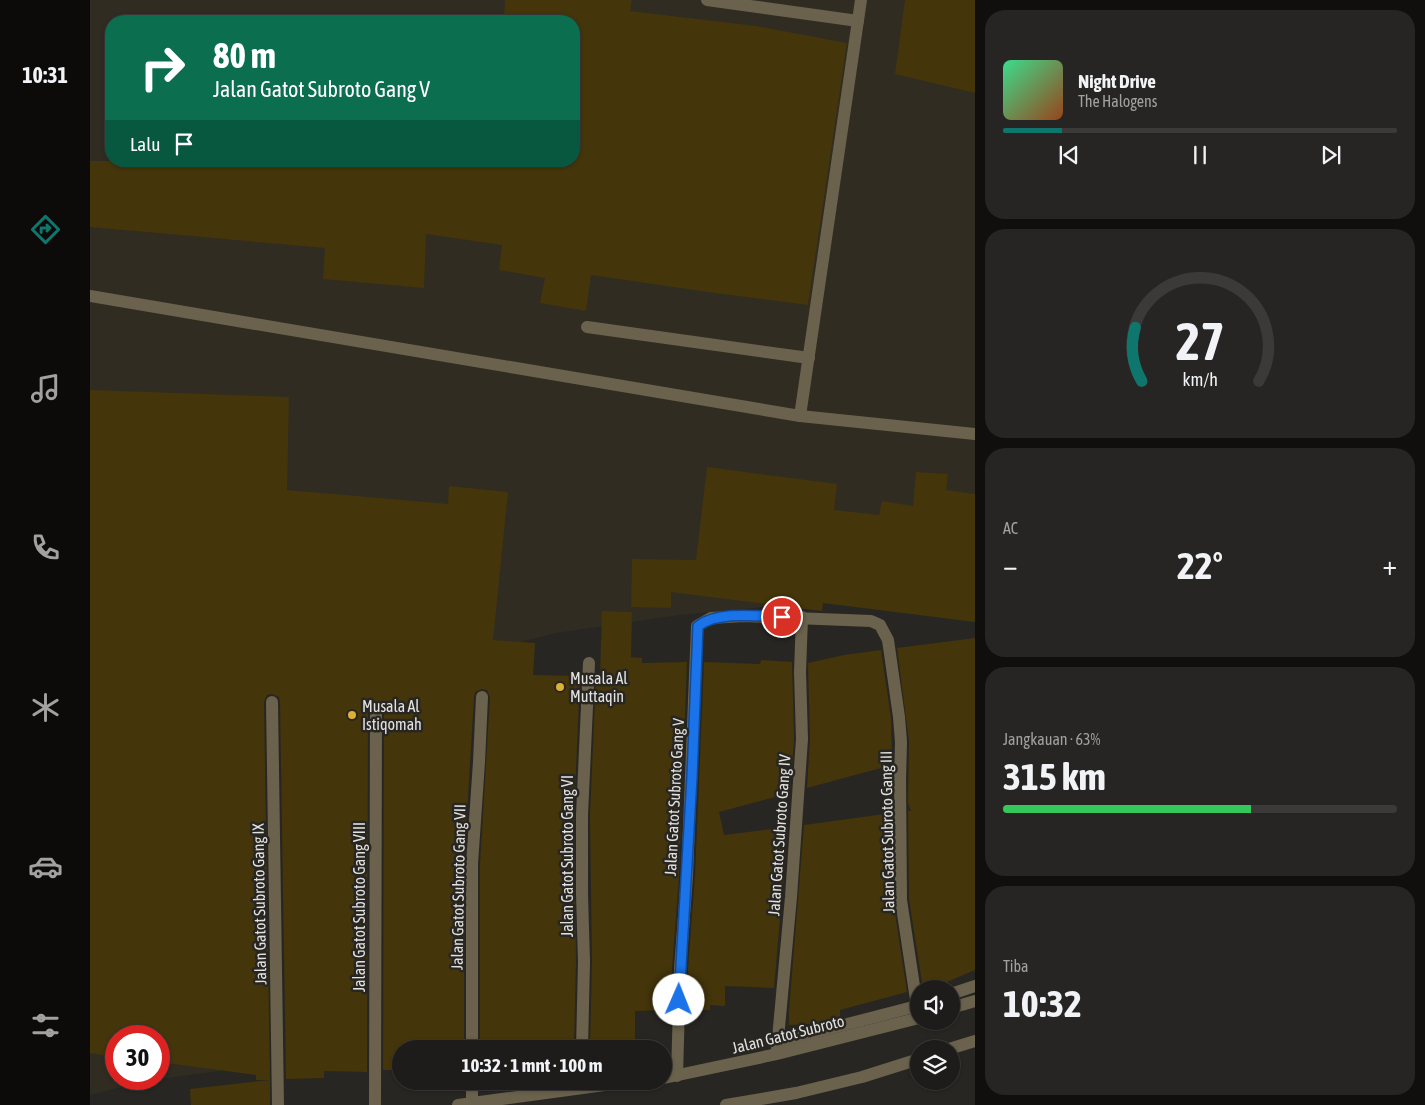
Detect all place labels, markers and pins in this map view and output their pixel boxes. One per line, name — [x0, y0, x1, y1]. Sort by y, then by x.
pin — [761, 596, 803, 638]
place label: Musala Al Muttaqin — [570, 669, 628, 706]
marker: Musala Al Muttaqin — [554, 681, 566, 693]
place label: Musala Al Istiqomah — [362, 697, 422, 734]
marker: Musala Al Istiqomah — [346, 709, 358, 721]

